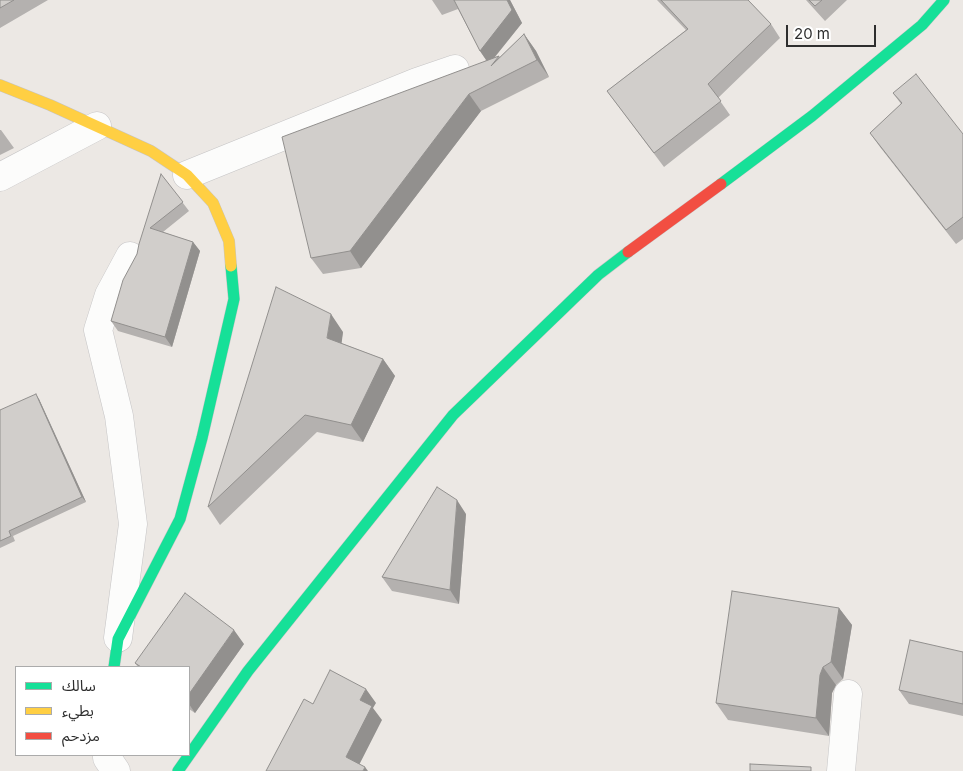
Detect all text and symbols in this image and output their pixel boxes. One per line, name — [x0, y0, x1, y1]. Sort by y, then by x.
scale bar — [788, 15, 878, 47]
text: 20 m — [794, 24, 830, 43]
legend — [15, 666, 190, 756]
text: سالك — [62, 676, 96, 695]
text: بطيء — [62, 701, 94, 720]
text: مزدحم — [62, 726, 100, 745]

